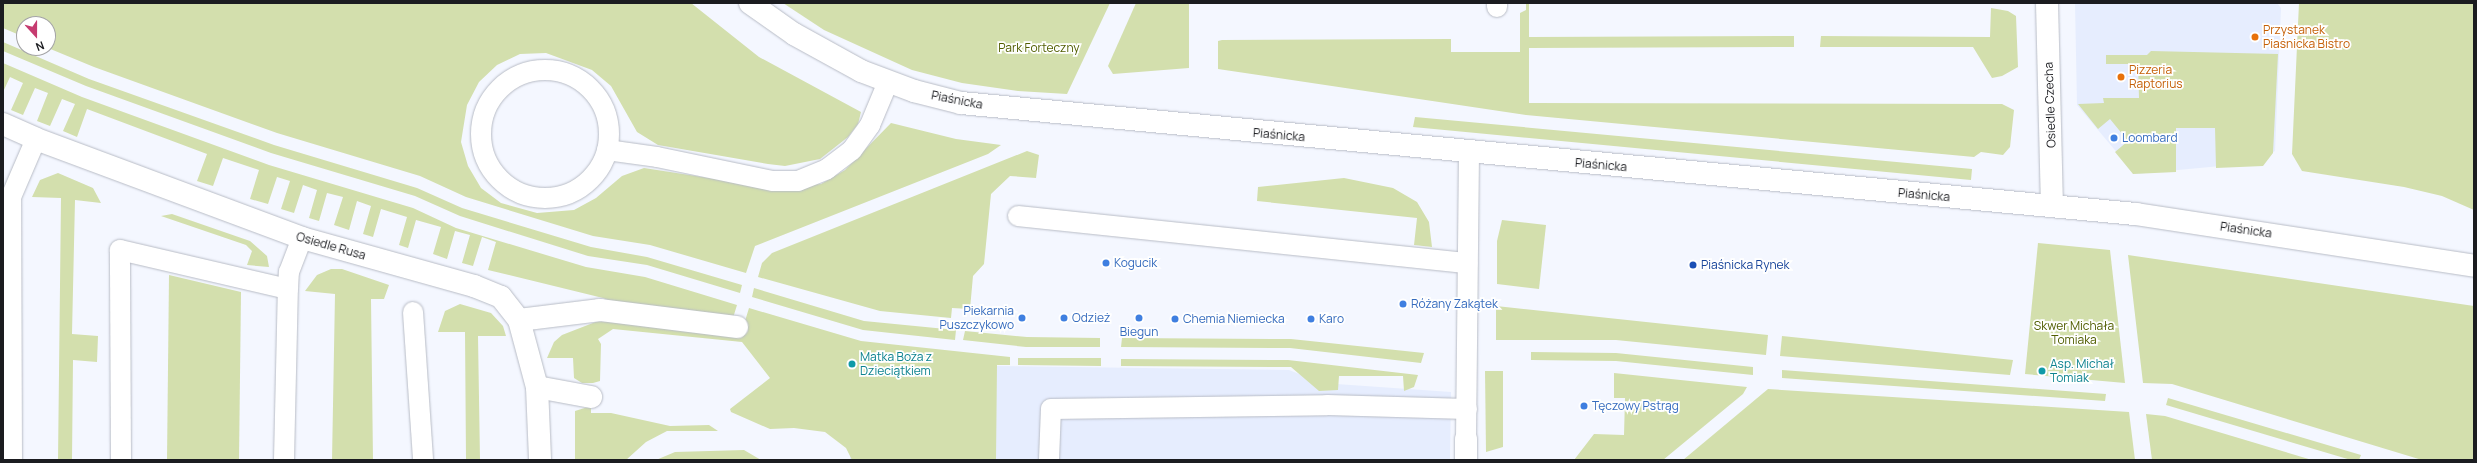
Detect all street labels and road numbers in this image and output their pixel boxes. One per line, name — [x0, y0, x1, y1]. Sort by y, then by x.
street label: Osiedle Czecha — [2041, 62, 2059, 148]
street label: Piaśnicka — [930, 88, 984, 112]
street label: Piaśnicka — [1252, 126, 1306, 144]
street label: Piaśnicka — [1574, 156, 1628, 174]
street label: Piaśnicka — [1897, 186, 1951, 204]
street label: Piaśnicka — [2219, 219, 2273, 241]
street label: Osiedle Rusa — [295, 229, 367, 263]

